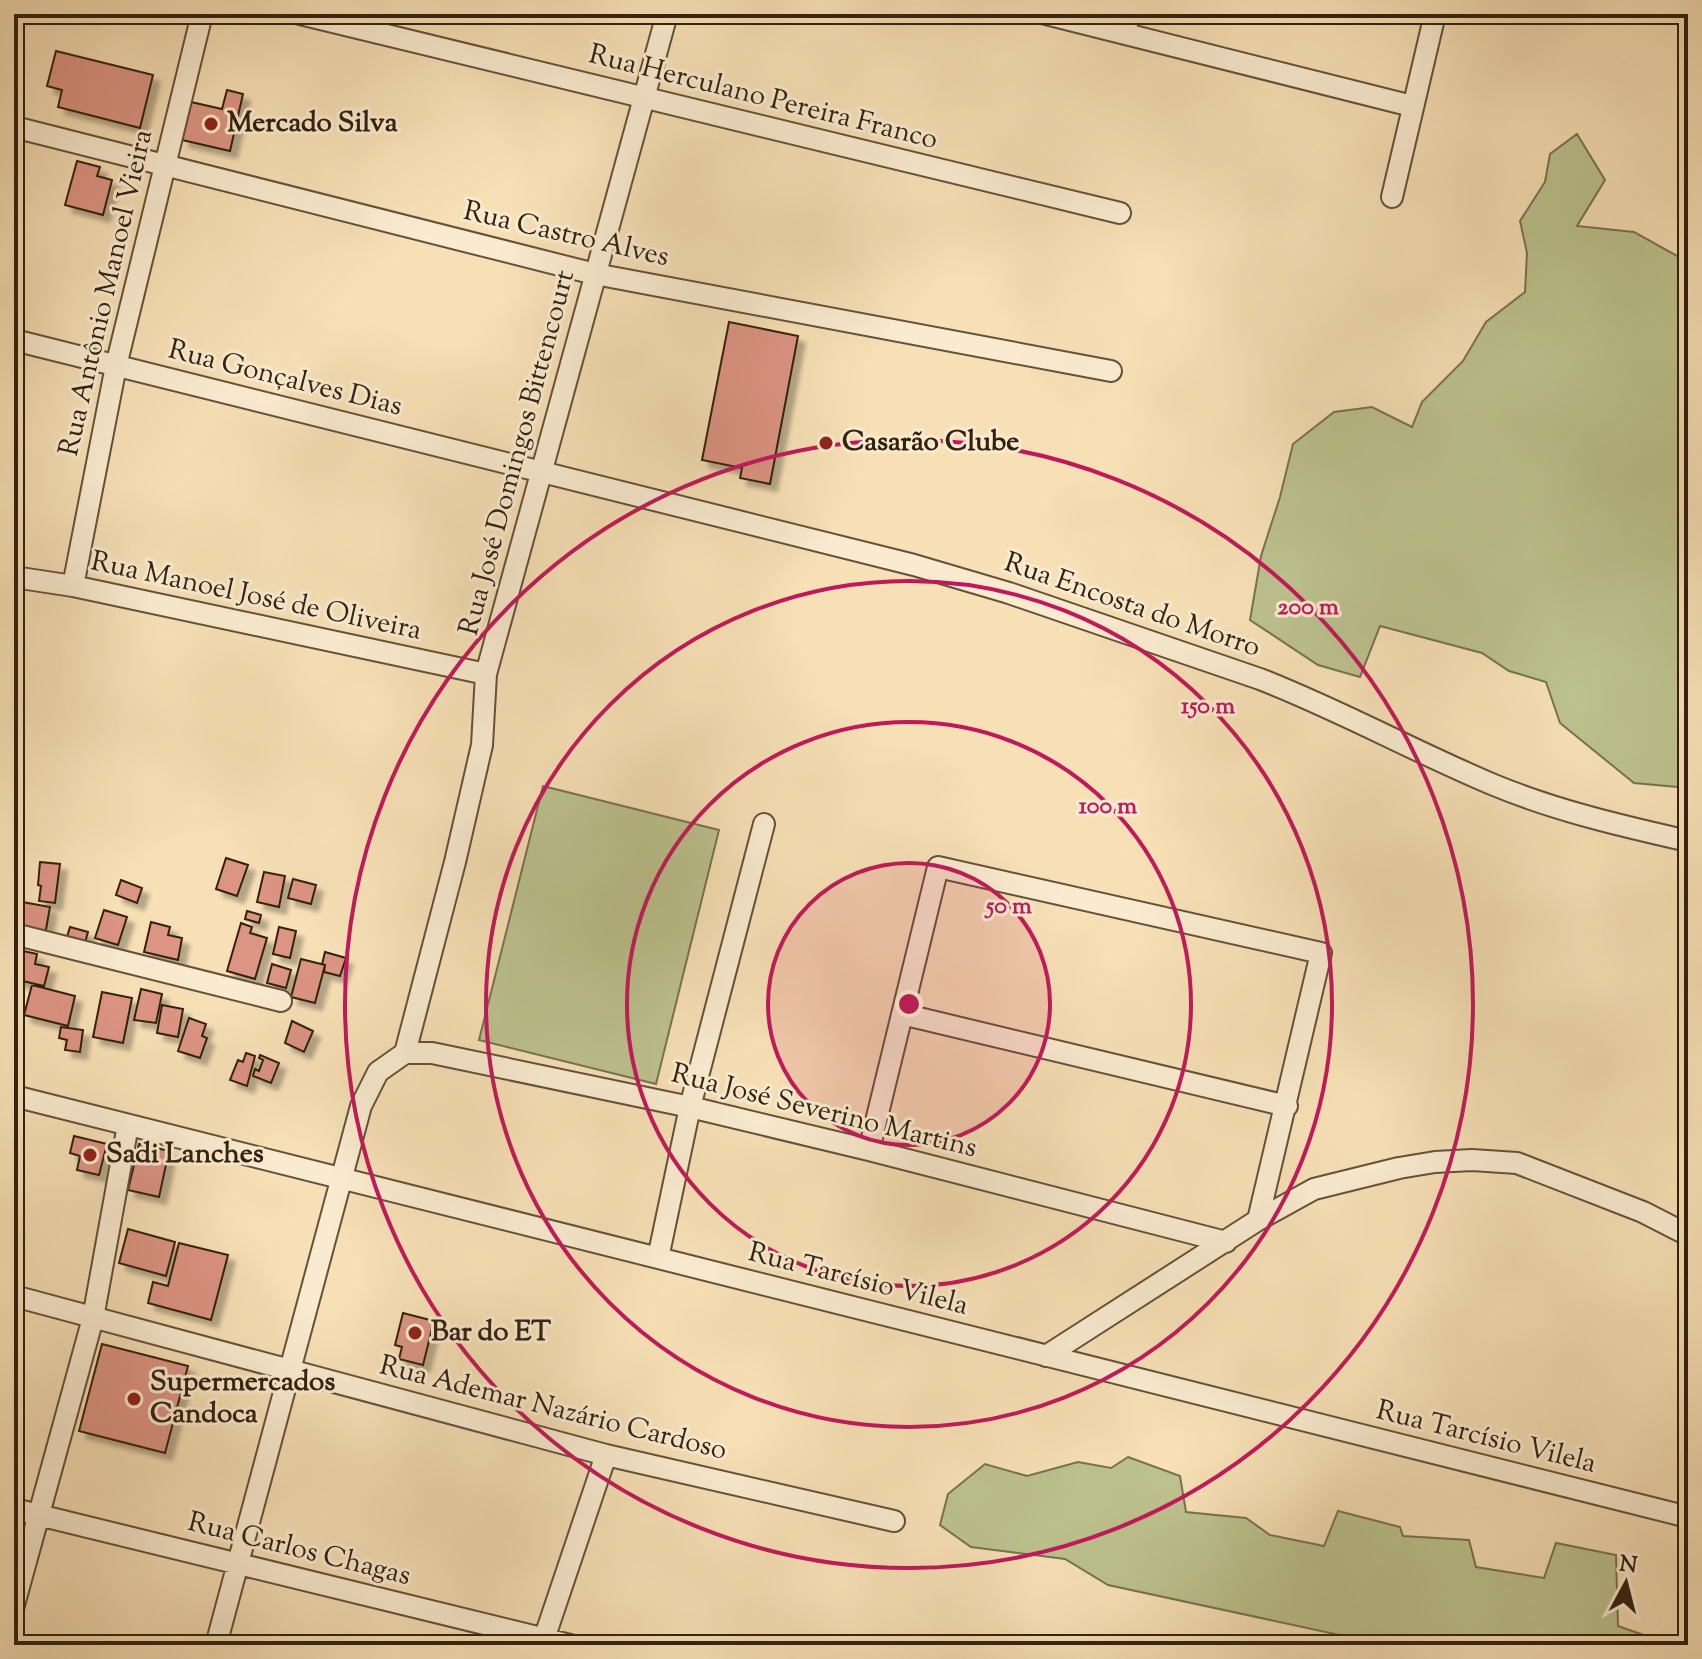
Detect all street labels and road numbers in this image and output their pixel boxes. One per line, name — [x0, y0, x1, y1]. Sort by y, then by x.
street label: Rua Herculano Pereira Franco — [584, 35, 942, 161]
street label: Rua Antônio Manoel Vieira — [50, 126, 164, 460]
street label: Rua Castro Alves — [459, 192, 673, 278]
street label: Rua José Domingos Bittencourt — [450, 266, 586, 640]
street label: Rua Gonçalves Dias — [164, 331, 406, 427]
street label: Rua Manoel José de Oliveira — [87, 542, 425, 652]
street label: Rua Encosta do Morro — [998, 543, 1266, 669]
street label: Rua José Severino Martins — [667, 1055, 981, 1169]
street label: Rua Tarcísio Vilela — [744, 1233, 972, 1327]
street label: Rua Ademar Nazário Cardoso — [375, 1346, 731, 1472]
street label: Rua Tarcísio Vilela — [1372, 1391, 1600, 1485]
street label: Rua Carlos Chagas — [183, 1503, 415, 1597]

